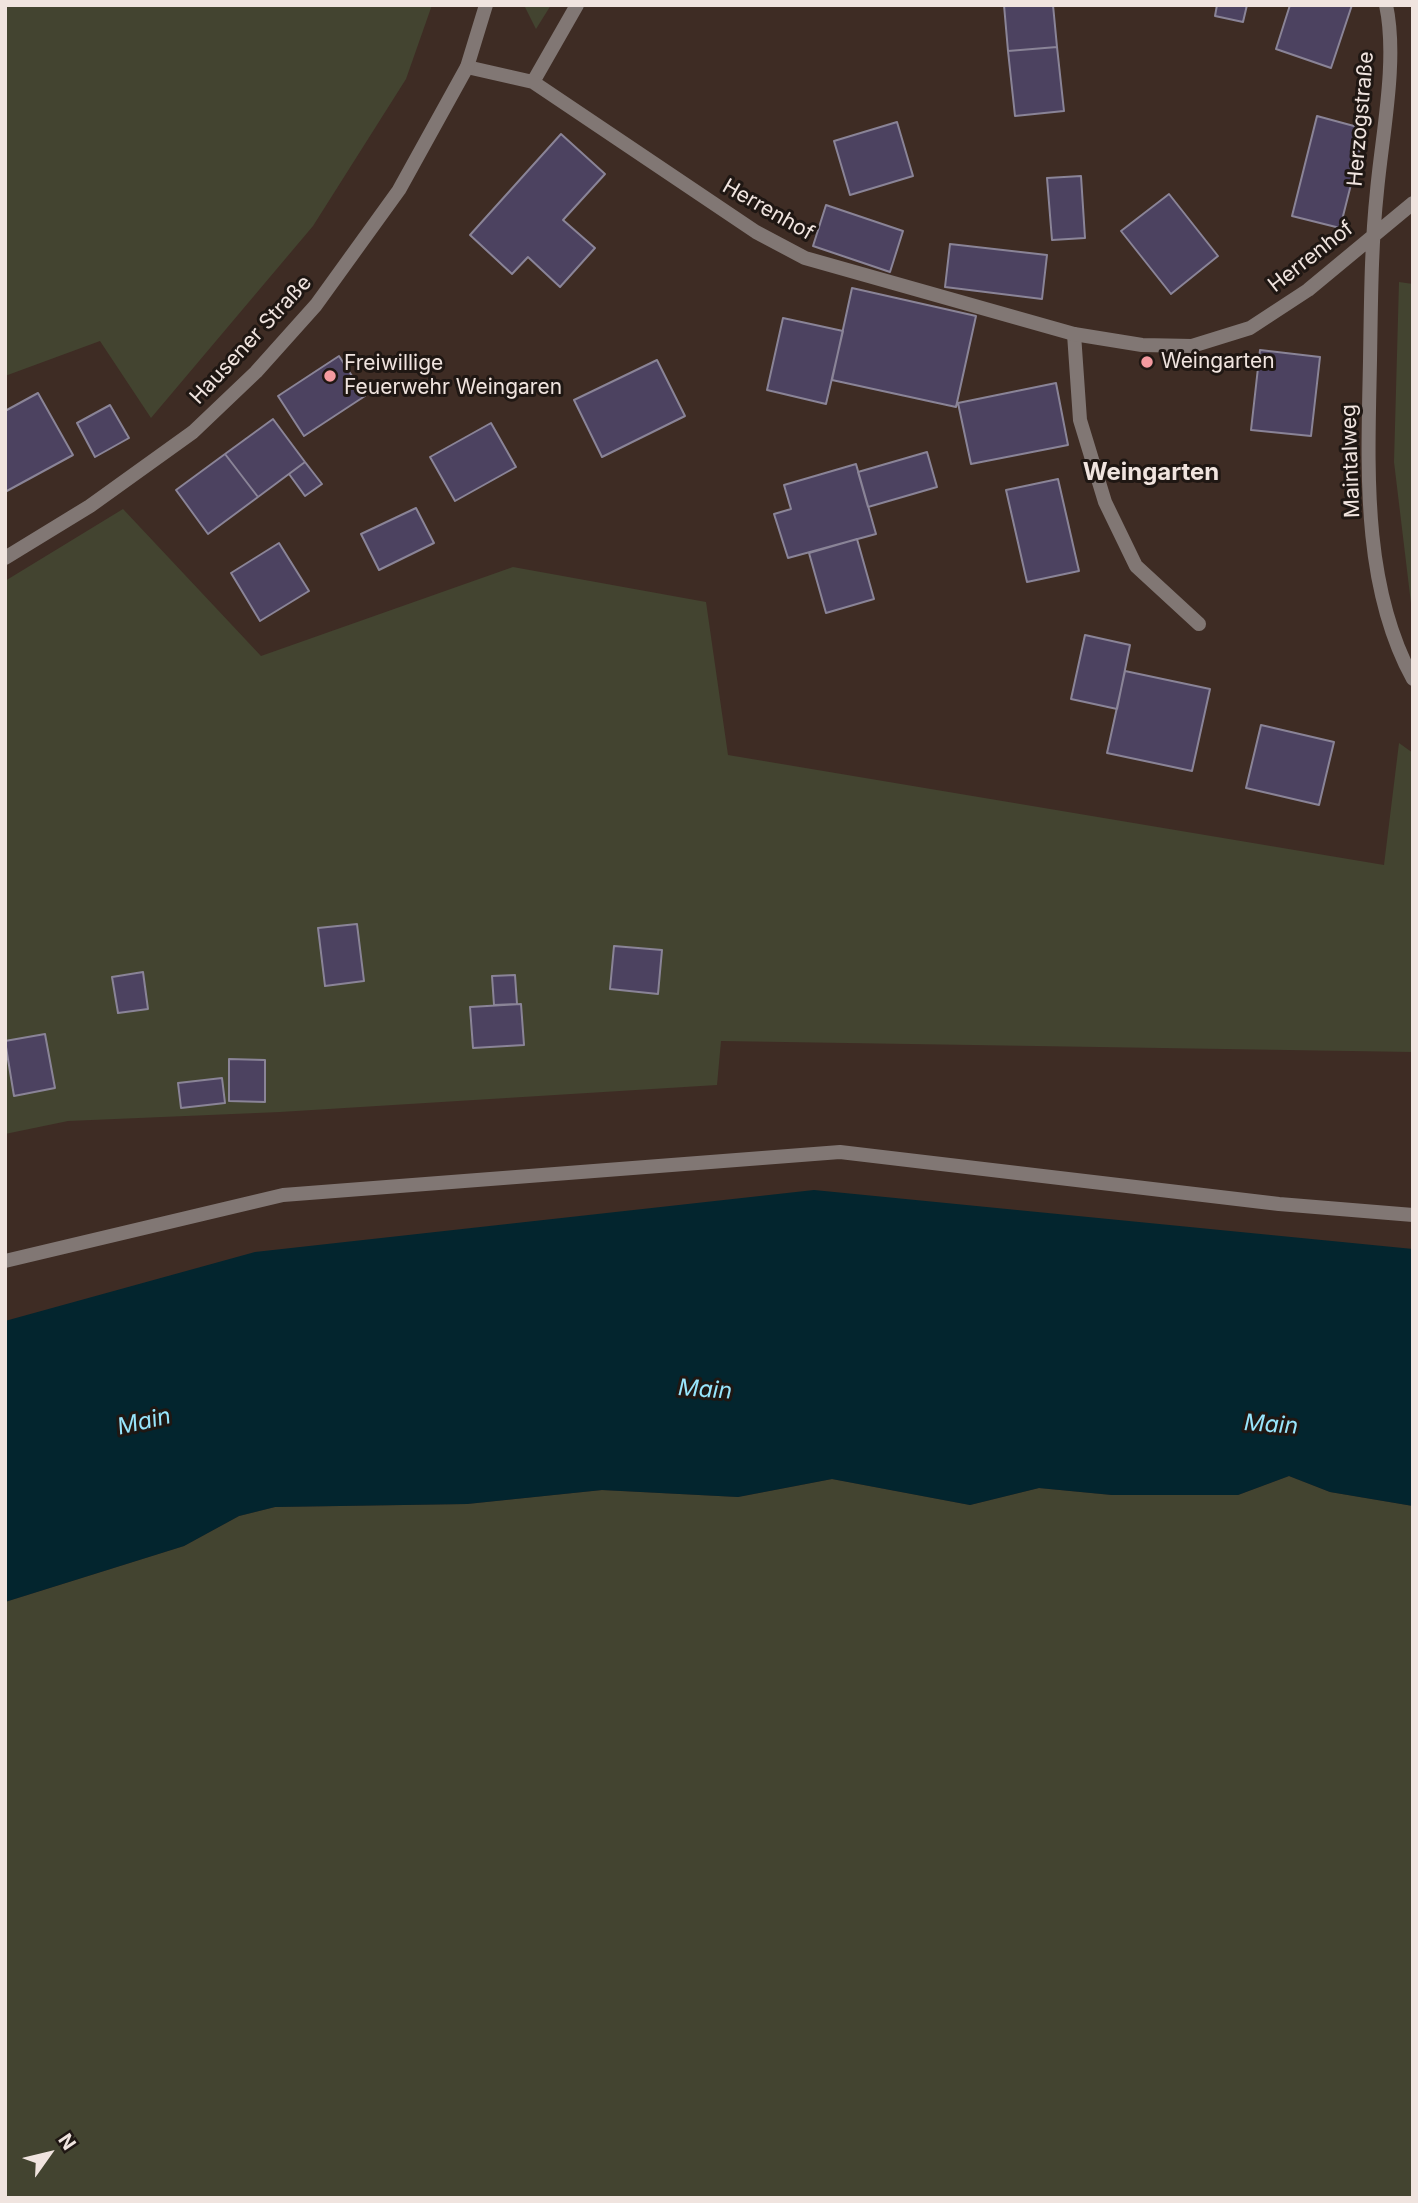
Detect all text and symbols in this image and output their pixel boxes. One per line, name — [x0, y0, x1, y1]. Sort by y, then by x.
street label: Herzogstraße — [1343, 50, 1379, 188]
street label: Herrenhof — [718, 174, 818, 246]
street label: Herrenhof — [1263, 216, 1359, 298]
street label: Hausener Straße — [185, 270, 317, 410]
place label: Weingarten — [1161, 349, 1275, 375]
place label: Freiwillige Feuerwehr Weingaren — [344, 351, 562, 401]
marker: Weingarten — [1139, 354, 1155, 370]
marker: Freiwillige Feuerwehr Weingaren — [322, 368, 338, 384]
street label: Maintalweg — [1336, 404, 1366, 518]
district label: Weingarten — [1083, 459, 1219, 487]
water label: Main — [677, 1374, 733, 1406]
water label: Main — [115, 1402, 173, 1442]
water label: Main — [1243, 1409, 1299, 1441]
north arrow — [14, 2119, 84, 2189]
text: N — [53, 2130, 80, 2154]

